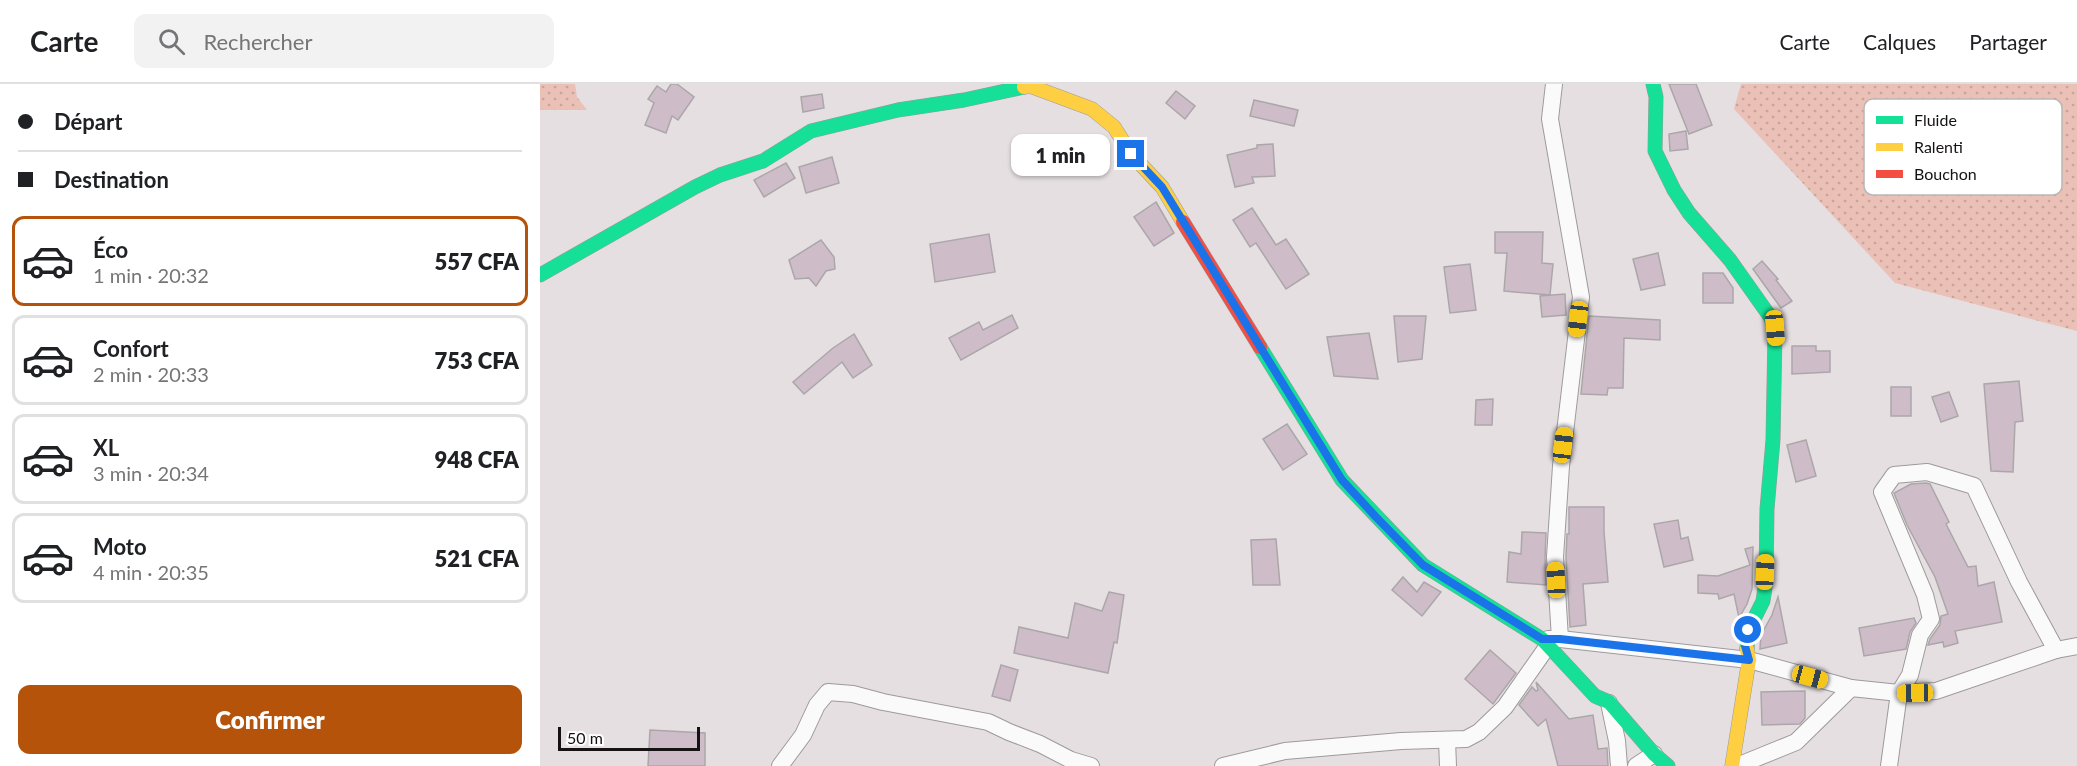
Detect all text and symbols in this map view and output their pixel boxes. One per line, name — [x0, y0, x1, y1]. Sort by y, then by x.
search box — [134, 14, 554, 68]
text: Carte — [30, 24, 98, 58]
icon: search — [155, 25, 188, 58]
text: Rechercher — [203, 28, 312, 55]
text: Carte — [1779, 29, 1830, 54]
text: Calques — [1863, 29, 1936, 54]
text: Partager — [1969, 29, 2047, 54]
legend — [1864, 99, 2062, 195]
text: Départ — [54, 108, 122, 135]
text: Fluide — [1914, 110, 1957, 129]
callout: 1 min — [1011, 133, 1110, 175]
text: Ralenti — [1914, 137, 1963, 156]
route end — [1117, 140, 1144, 167]
text: 1 min — [1036, 143, 1085, 167]
text: Bouchon — [1914, 164, 1977, 183]
text: Destination — [54, 166, 169, 193]
icon: car — [21, 234, 75, 288]
text: Éco — [93, 236, 128, 263]
text: 557 CFA — [434, 248, 519, 275]
text: 1 min · 20:32 — [93, 263, 209, 287]
car — [1567, 300, 1589, 338]
car — [1764, 309, 1786, 347]
icon: car — [21, 333, 75, 387]
text: Confort — [93, 335, 169, 362]
text: 753 CFA — [434, 347, 519, 374]
text: 2 min · 20:33 — [93, 362, 209, 386]
car — [1552, 426, 1574, 464]
icon: car — [21, 432, 75, 486]
text: XL — [93, 434, 119, 461]
text: 948 CFA — [434, 446, 519, 473]
text: 3 min · 20:34 — [93, 461, 209, 485]
icon: car — [21, 531, 75, 585]
text: Moto — [93, 533, 147, 560]
text: 521 CFA — [434, 545, 519, 572]
car — [1755, 554, 1775, 590]
text: 4 min · 20:35 — [93, 560, 209, 584]
car — [1546, 562, 1566, 598]
route start — [1734, 616, 1761, 643]
car — [1790, 664, 1830, 690]
car — [1897, 684, 1933, 702]
button: Confirmer — [18, 685, 522, 754]
scale bar — [558, 724, 700, 752]
text: 50 m — [567, 728, 603, 747]

